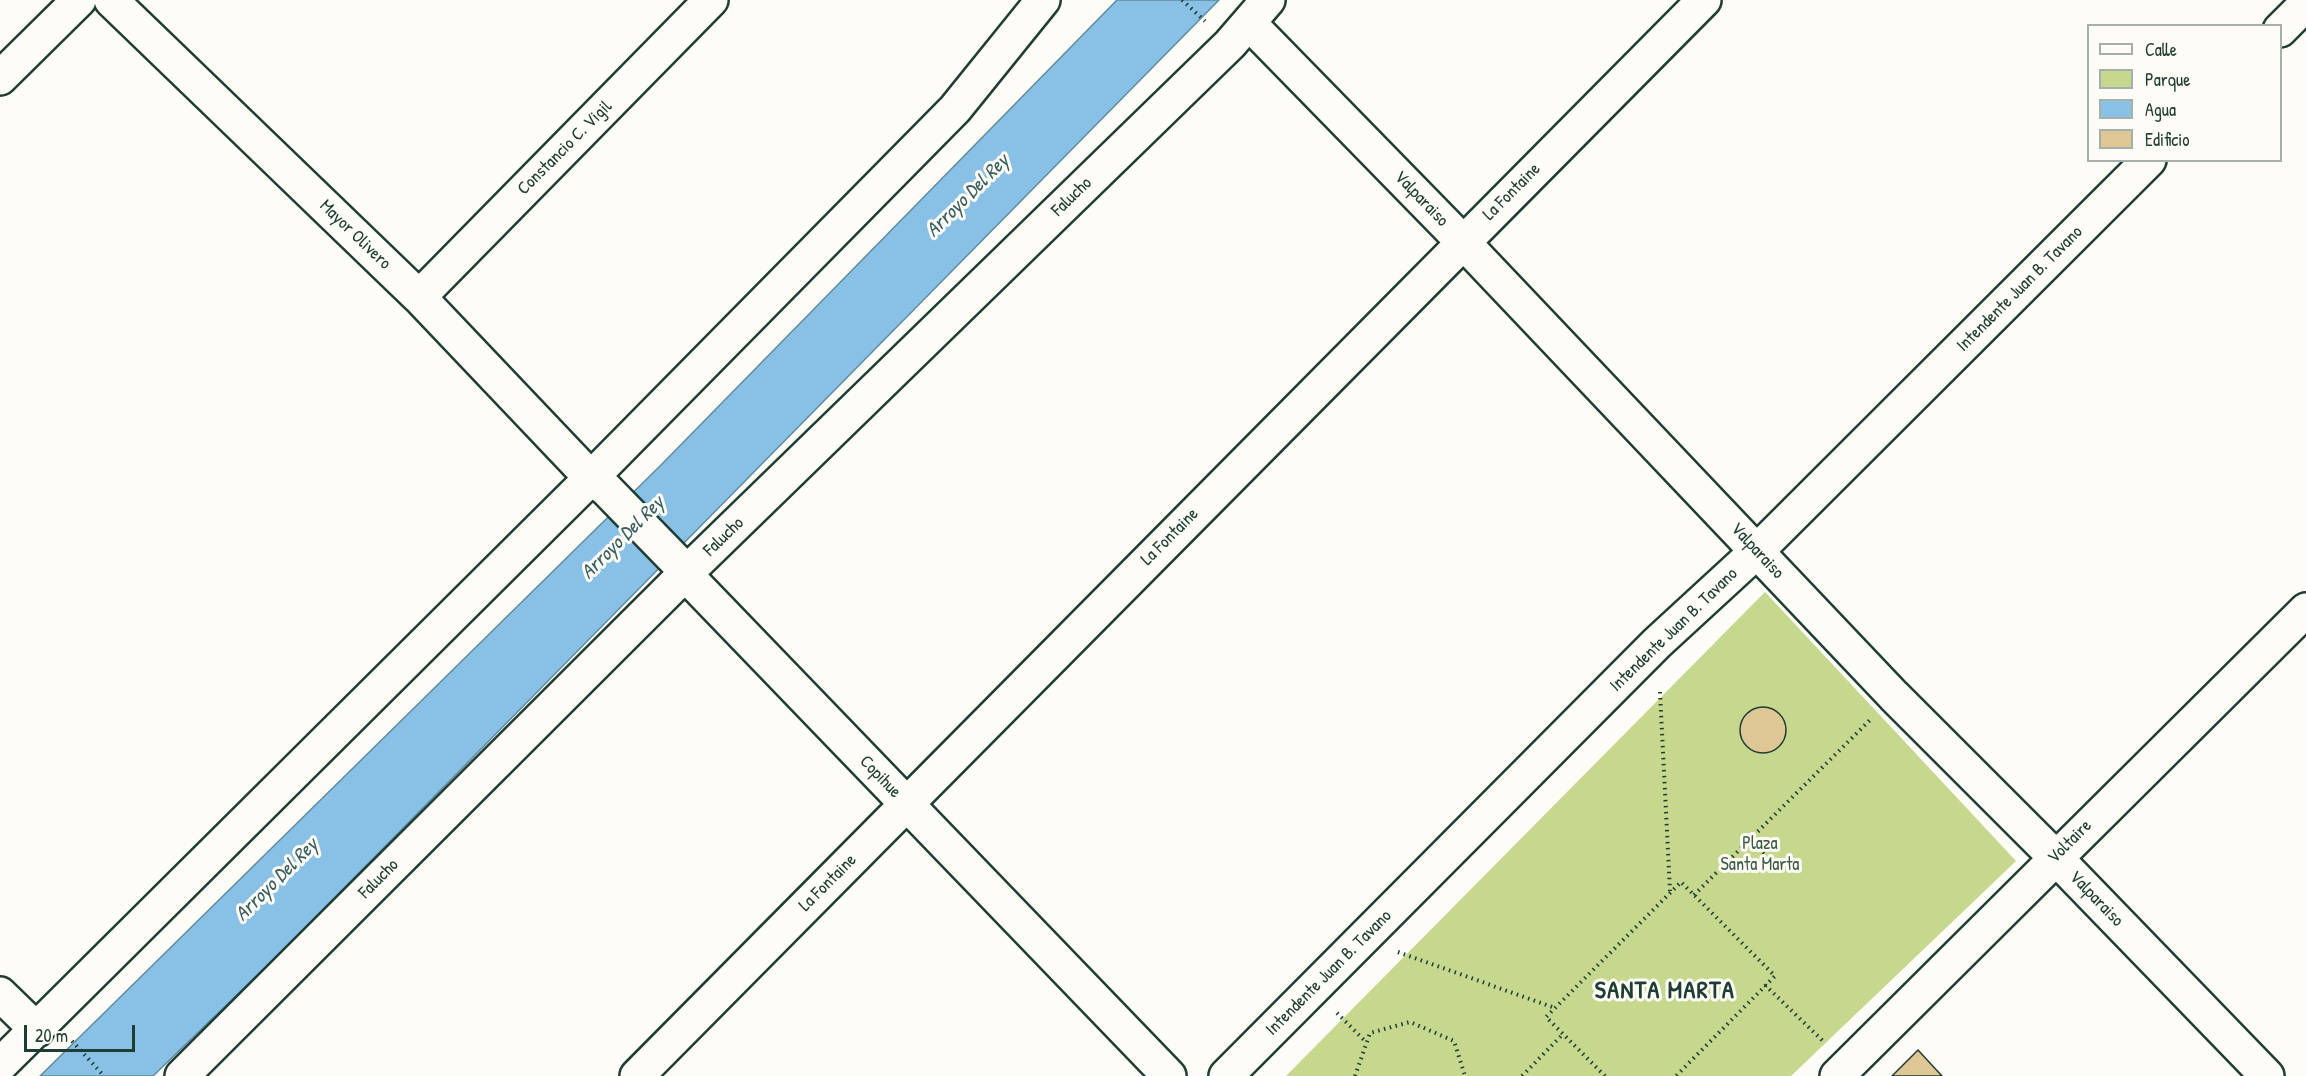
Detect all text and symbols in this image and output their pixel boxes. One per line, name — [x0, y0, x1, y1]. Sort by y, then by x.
legend — [2087, 24, 2282, 162]
text: Calle — [2145, 37, 2177, 62]
text: Parque — [2145, 67, 2190, 92]
street label: Constancio C. Vigil — [513, 96, 617, 200]
text: Agua — [2145, 97, 2176, 122]
text: Edificio — [2145, 127, 2189, 152]
water label: Arroyo Del Rey — [922, 150, 1014, 242]
street label: La Fontaine — [1479, 159, 1545, 225]
street label: Valparaiso — [1389, 167, 1453, 231]
street label: Falucho — [1047, 173, 1097, 221]
street label: Mayor Olivero — [315, 196, 395, 274]
street label: Intendente Juan B. Tavano — [1953, 222, 2087, 356]
water label: Arroyo Del Rey — [577, 492, 669, 584]
street label: La Fontaine — [1137, 504, 1203, 570]
street label: Falucho — [699, 513, 749, 561]
street label: Valparaiso — [1726, 518, 1788, 584]
street label: Intendente Juan B. Tavano — [1606, 563, 1742, 697]
street label: Copihue — [855, 751, 905, 803]
street label: Voltaire — [2043, 815, 2097, 869]
park label: Plaza Santa Marta — [1721, 833, 1799, 876]
water label: Arroyo Del Rey — [231, 834, 323, 926]
street label: La Fontaine — [795, 850, 861, 916]
street label: Falucho — [355, 855, 403, 903]
street label: Valparaiso — [2064, 867, 2128, 931]
street label: Intendente Juan B. Tavano — [1262, 906, 1396, 1040]
district label: SANTA MARTA — [1595, 978, 1735, 1006]
scale bar — [27, 1013, 138, 1051]
text: 20 m — [35, 1023, 68, 1048]

